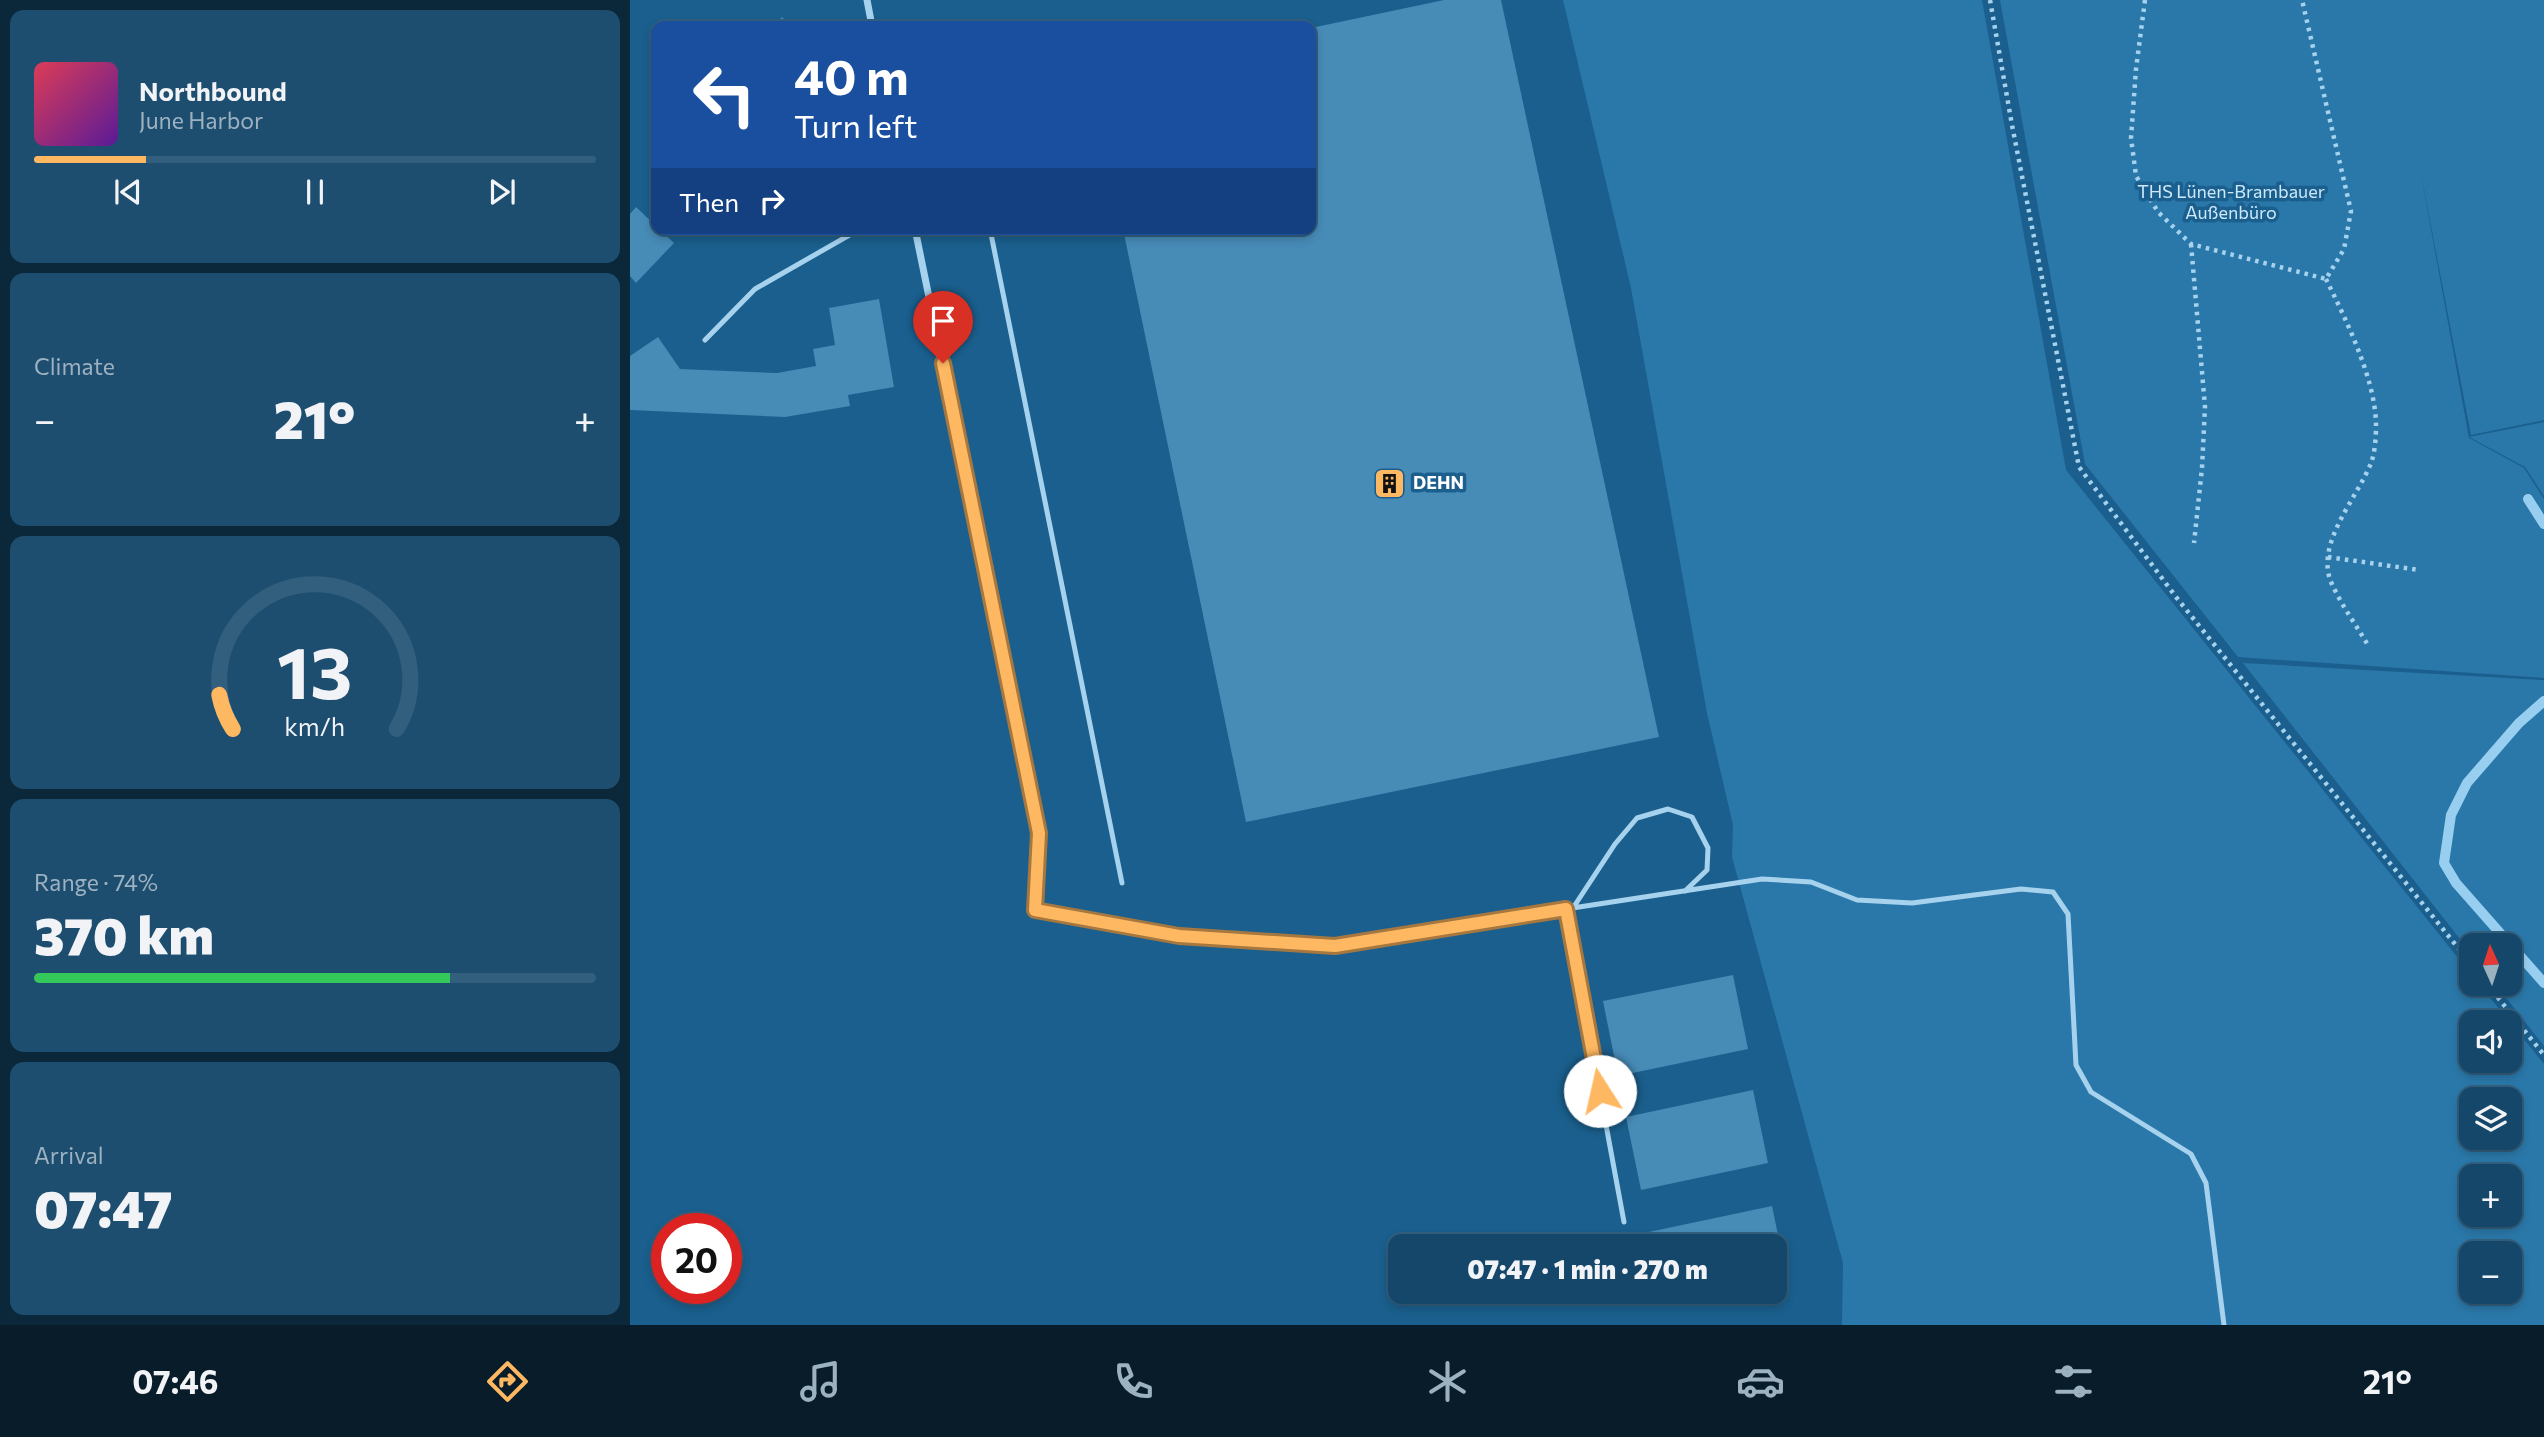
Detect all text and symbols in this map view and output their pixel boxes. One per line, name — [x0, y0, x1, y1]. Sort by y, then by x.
text: 40 m — [794, 45, 909, 105]
icon: left — [679, 49, 770, 140]
text: Northbound — [139, 75, 287, 106]
text: Turn left — [794, 105, 918, 145]
text: June Harbor — [139, 106, 263, 134]
icon: previous — [109, 173, 147, 211]
icon: pause — [296, 173, 334, 211]
icon: next — [483, 173, 521, 211]
park label: THS Lünen-Brambauer Außenbüro — [2137, 180, 2325, 223]
icon: right — [753, 182, 791, 220]
text: Then — [679, 186, 739, 217]
pin — [913, 291, 973, 363]
icon: arrive — [924, 302, 962, 340]
text: Climate — [34, 352, 115, 380]
text: 21° — [274, 386, 355, 450]
text: − — [34, 395, 56, 442]
text: + — [574, 395, 596, 442]
building icon: DEHN — [1373, 466, 1407, 500]
place label: DEHN — [1413, 471, 1464, 493]
text: 13 — [277, 625, 353, 714]
text: km/h — [285, 710, 345, 740]
text: Range · 74% — [34, 868, 158, 896]
text: 370 km — [34, 902, 214, 966]
north arrow — [2459, 933, 2522, 996]
map controls — [2459, 933, 2522, 1304]
button: sound — [2459, 1010, 2522, 1073]
position arrow — [1563, 1054, 1637, 1128]
button: layers — [2459, 1087, 2522, 1150]
text: Arrival — [34, 1141, 104, 1169]
button: + — [2459, 1164, 2522, 1227]
text: 07:47 — [34, 1175, 173, 1239]
speed limit sign: 20 — [651, 1213, 742, 1304]
button: − — [2459, 1241, 2522, 1304]
text: 07:47 · 1 min · 270 m — [1467, 1253, 1708, 1284]
icon: directions — [483, 1357, 532, 1406]
icon: music — [796, 1357, 845, 1406]
icon: phone — [1109, 1357, 1158, 1406]
icon: climate — [1423, 1357, 1472, 1406]
icon: car — [1736, 1357, 1785, 1406]
icon: filters — [2049, 1357, 2098, 1406]
text: 07:46 — [132, 1361, 219, 1401]
text: 21° — [2363, 1361, 2412, 1401]

